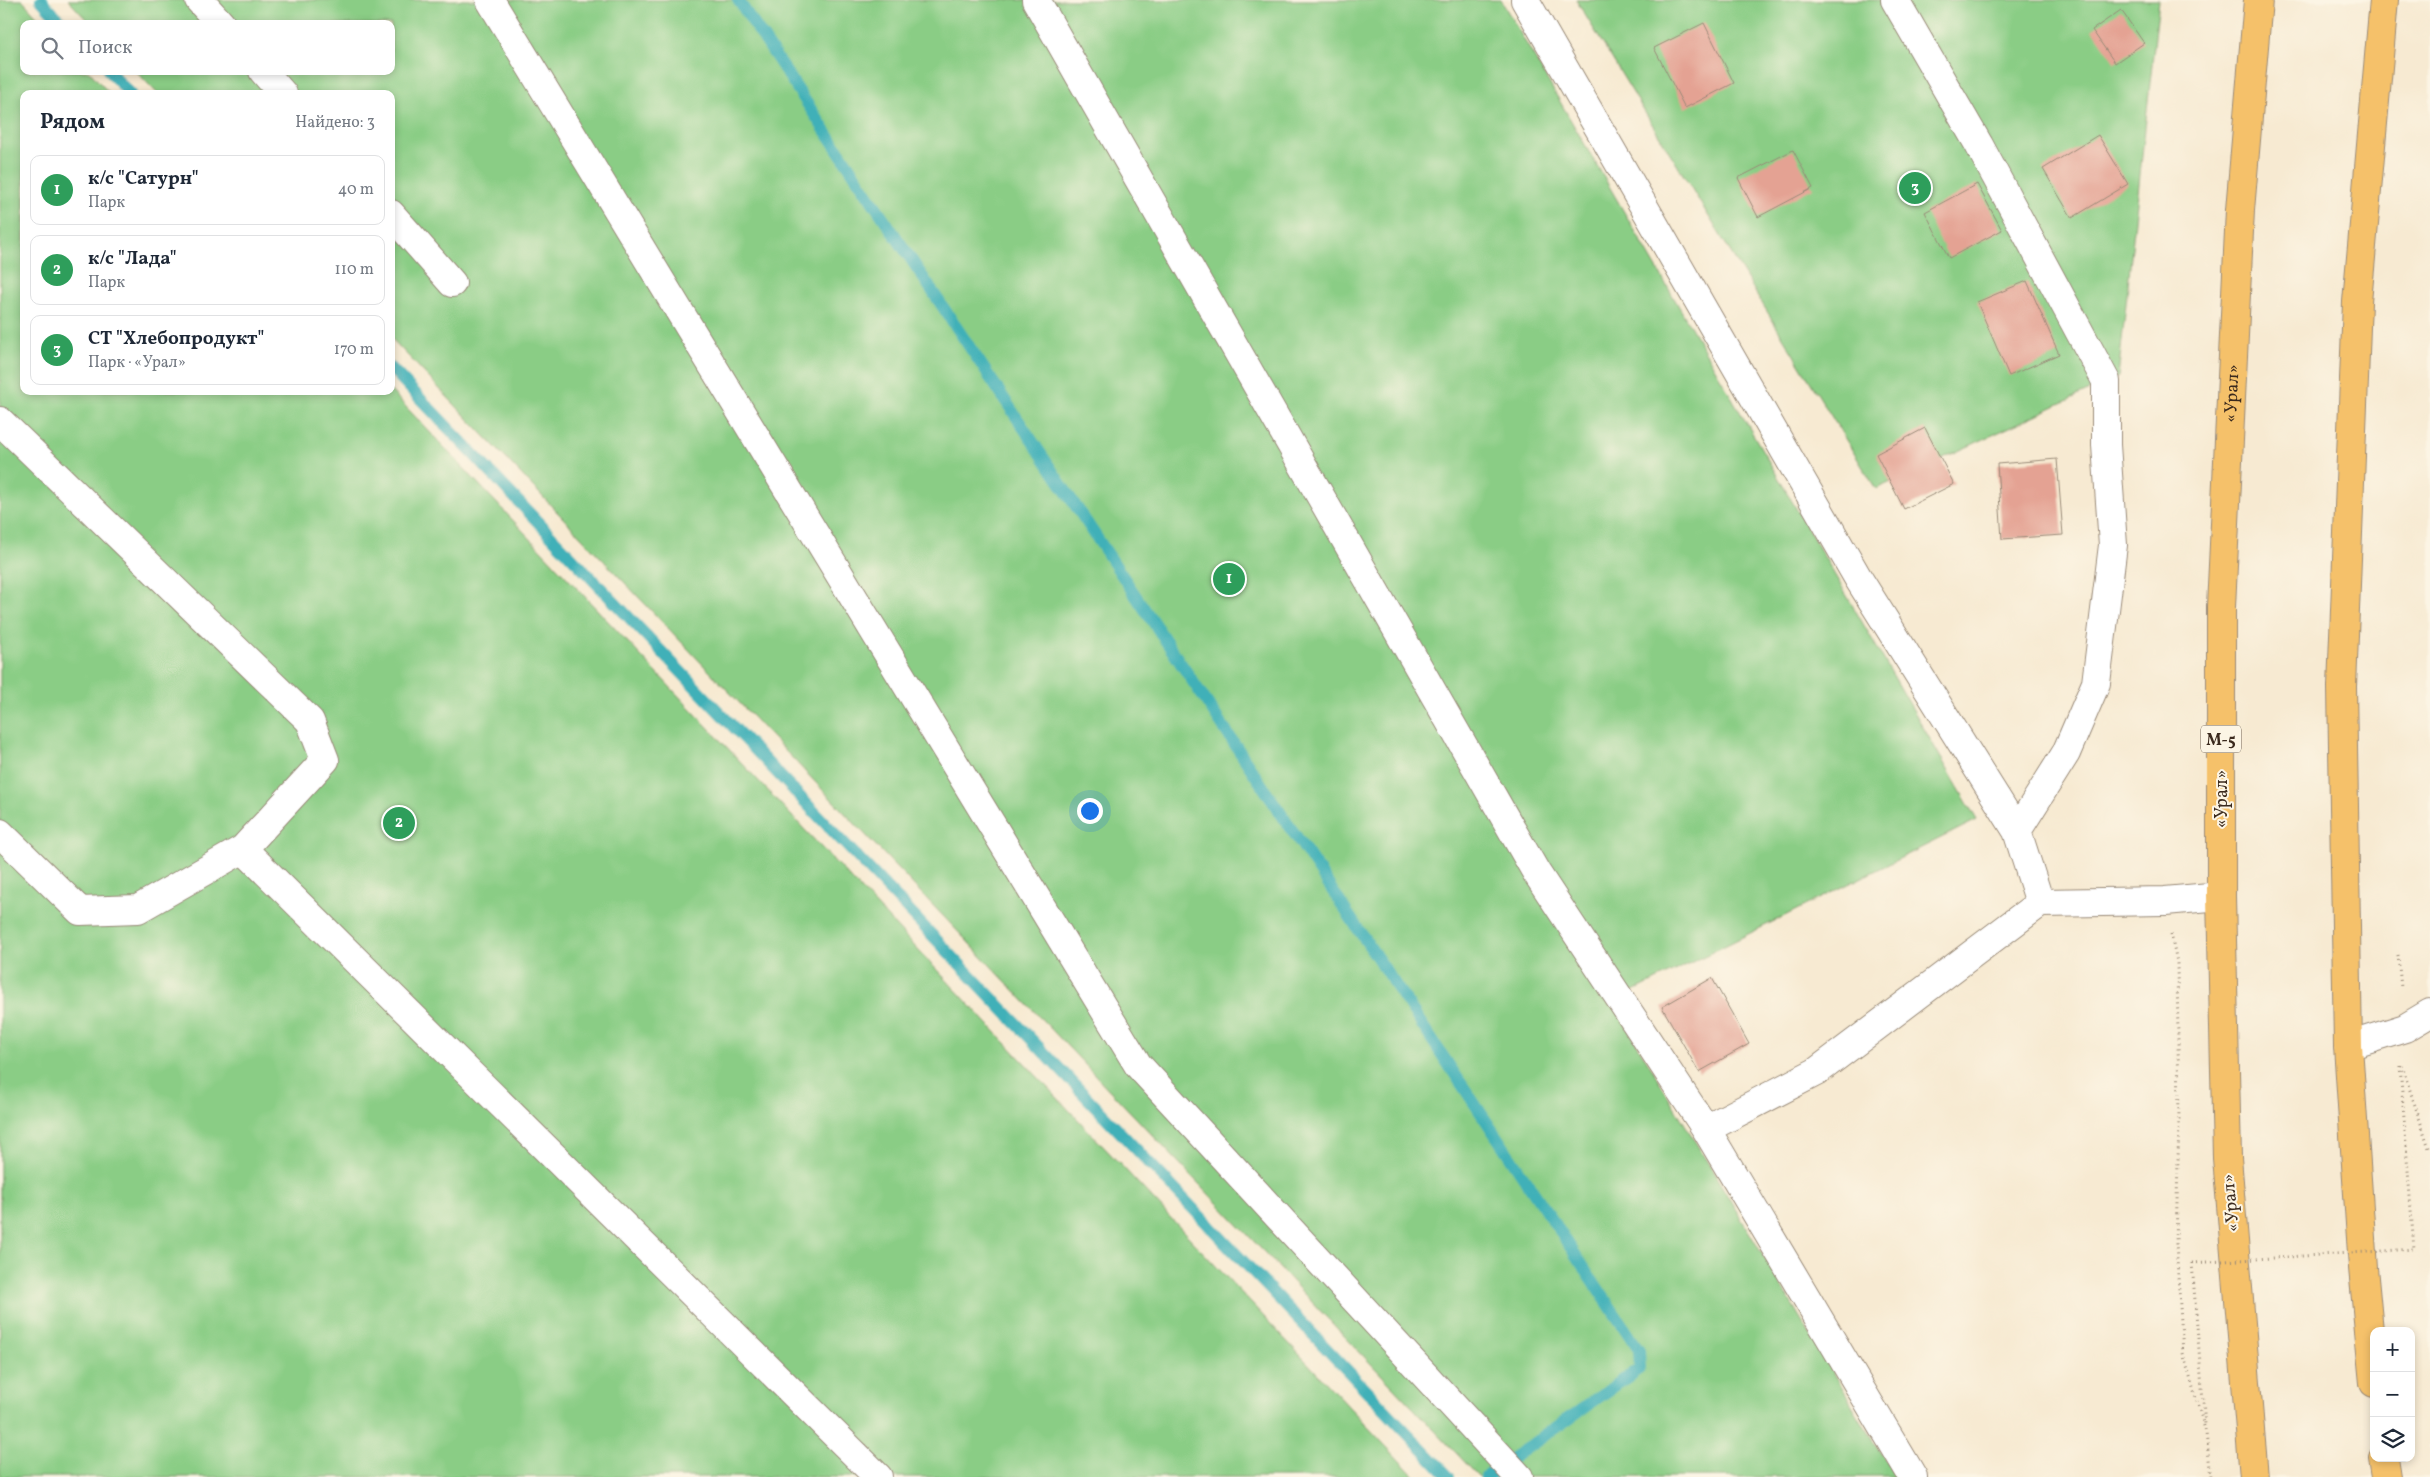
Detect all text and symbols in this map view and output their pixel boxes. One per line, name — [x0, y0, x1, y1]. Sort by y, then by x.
search box — [20, 20, 395, 75]
icon: search — [38, 34, 66, 62]
text: Поиск — [78, 35, 132, 61]
text: Рядом — [40, 108, 105, 137]
text: Найдено: 3 — [295, 112, 375, 134]
text: к/с "Сатурн" — [88, 166, 199, 192]
pin: 3 — [1899, 169, 1931, 207]
text: 1 — [54, 179, 60, 201]
text: 40 m — [338, 179, 374, 201]
text: Парк — [88, 192, 125, 214]
text: к/с "Лада" — [88, 246, 177, 272]
text: 2 — [53, 259, 61, 281]
text: 110 m — [335, 259, 374, 281]
text: Парк — [88, 272, 125, 294]
text: СТ "Хлебопродукт" — [88, 326, 264, 352]
text: 3 — [53, 339, 61, 361]
text: 170 m — [334, 339, 374, 361]
text: Парк · «Урал» — [88, 352, 186, 374]
street label: «Урал» — [2219, 364, 2247, 423]
pin: 1 — [1213, 560, 1245, 598]
road number: М-5 — [2201, 726, 2241, 752]
street label: «Урал» — [2210, 770, 2235, 828]
your location — [1077, 798, 1103, 824]
pin: 2 — [383, 804, 415, 842]
street label: «Урал» — [2217, 1173, 2246, 1233]
map controls — [2370, 1327, 2415, 1462]
button: + — [2370, 1327, 2415, 1372]
button: − — [2370, 1372, 2415, 1417]
button: layers — [2370, 1417, 2415, 1462]

